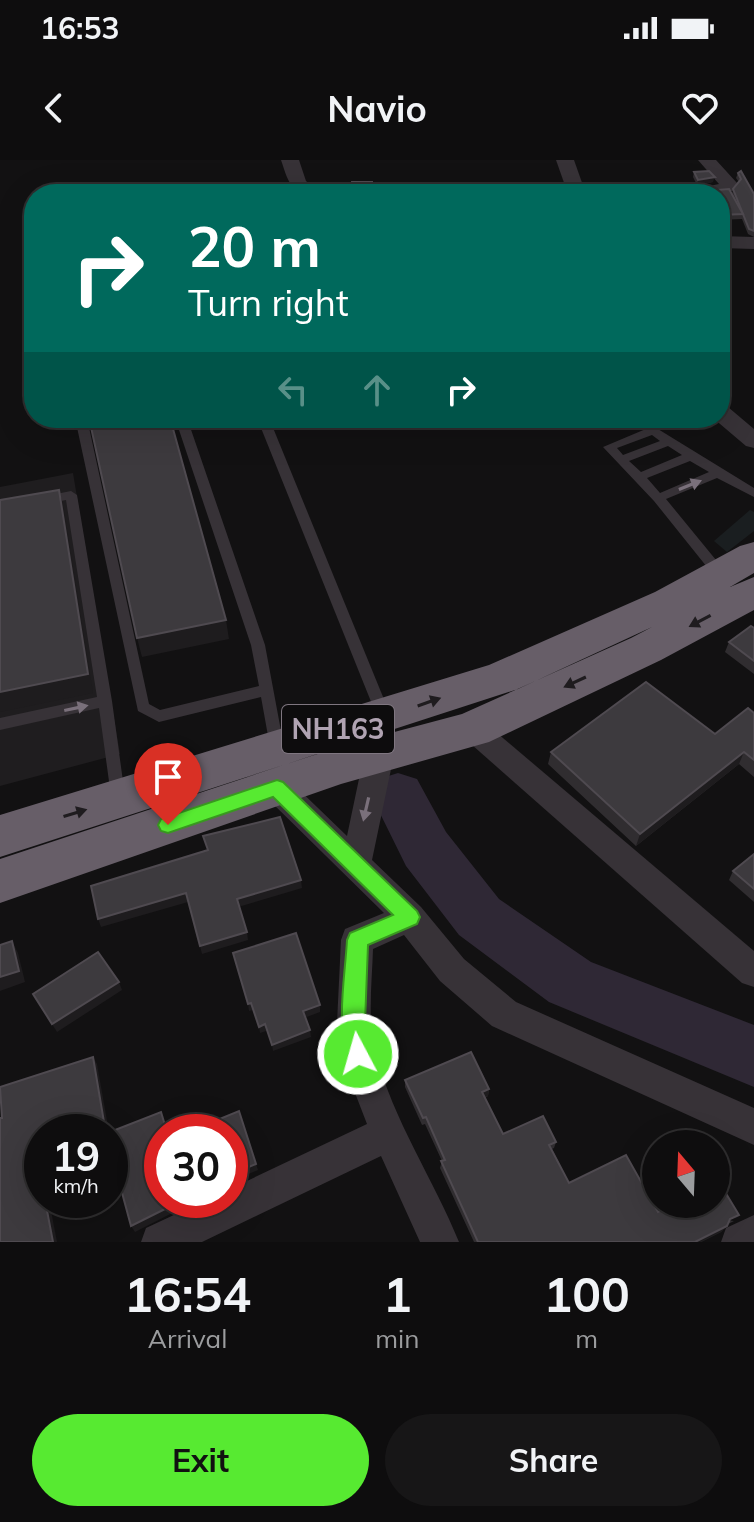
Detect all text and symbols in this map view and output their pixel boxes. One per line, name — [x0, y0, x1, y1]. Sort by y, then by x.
text: 16:53 — [40, 9, 119, 47]
icon: back — [32, 86, 76, 130]
text: Navio — [327, 86, 427, 131]
icon: heart — [678, 86, 722, 130]
text: 20 m — [188, 211, 321, 281]
icon: right — [56, 216, 160, 320]
text: Turn right — [188, 280, 349, 325]
icon: left — [271, 368, 315, 412]
icon: ahead — [355, 368, 399, 412]
icon: right — [439, 368, 483, 412]
one-way arrow — [678, 478, 702, 491]
one-way arrow — [689, 614, 712, 627]
one-way arrow — [564, 675, 587, 688]
one-way arrow — [418, 695, 442, 707]
one-way arrow — [64, 701, 89, 714]
road number: NH163 — [282, 705, 394, 753]
pin — [134, 743, 202, 825]
icon: arrive — [146, 755, 190, 799]
one-way arrow — [359, 797, 372, 822]
one-way arrow — [63, 806, 87, 819]
position arrow — [316, 1012, 400, 1096]
speed limit sign: 30 — [144, 1114, 248, 1218]
north arrow — [642, 1130, 730, 1218]
map controls — [642, 1130, 730, 1218]
text: 19 — [52, 1131, 100, 1181]
text: km/h — [53, 1173, 99, 1198]
text: 16:54 — [124, 1264, 251, 1324]
text: 1 — [383, 1264, 412, 1324]
text: 100 — [544, 1264, 630, 1324]
text: Arrival — [148, 1322, 227, 1355]
text: min — [375, 1322, 419, 1355]
text: m — [575, 1322, 598, 1355]
button: Exit — [32, 1414, 369, 1506]
button: Share — [385, 1414, 722, 1506]

